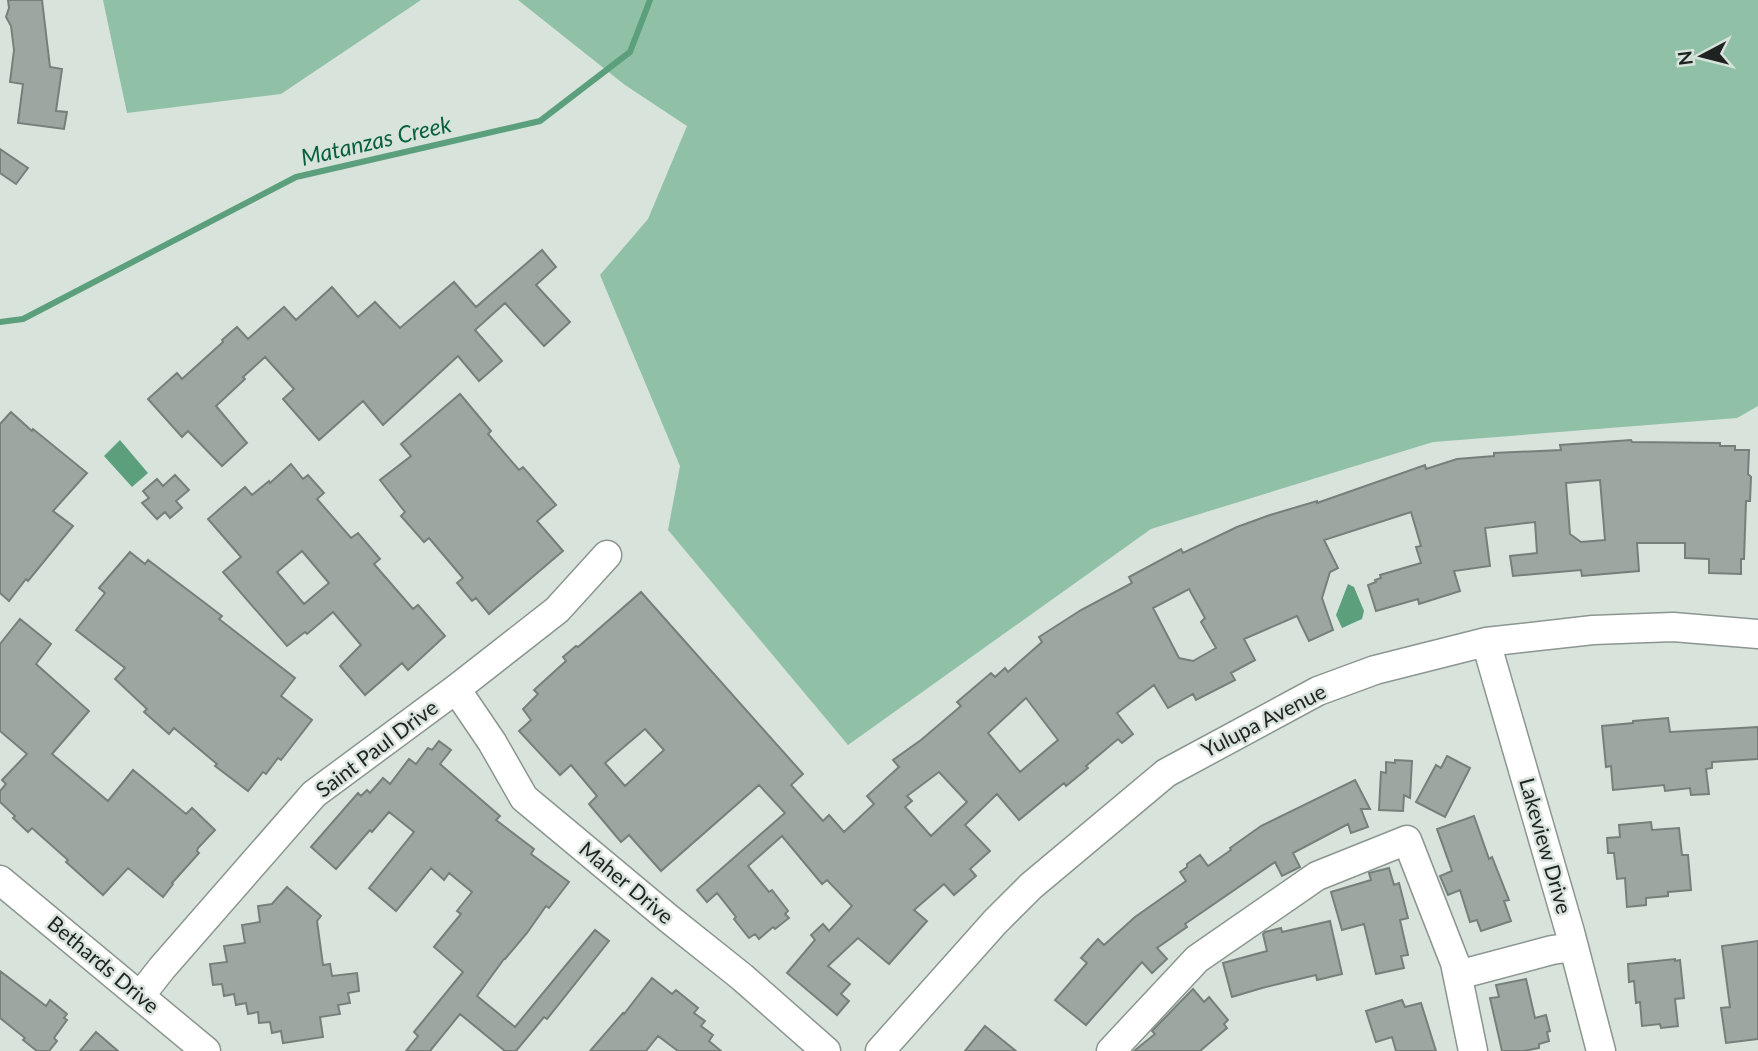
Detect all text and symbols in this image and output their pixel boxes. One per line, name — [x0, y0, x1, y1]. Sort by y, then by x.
north arrow — [1667, 21, 1737, 91]
text: N — [1672, 49, 1697, 67]
water label: Matanzas Creek — [298, 109, 455, 171]
street label: Yulupa Avenue — [1197, 678, 1330, 762]
street label: Saint Paul Drive — [310, 694, 442, 802]
street label: Lakeview Drive — [1515, 775, 1578, 917]
street label: Maher Drive — [575, 835, 679, 928]
street label: Bethards Drive — [43, 910, 165, 1018]

